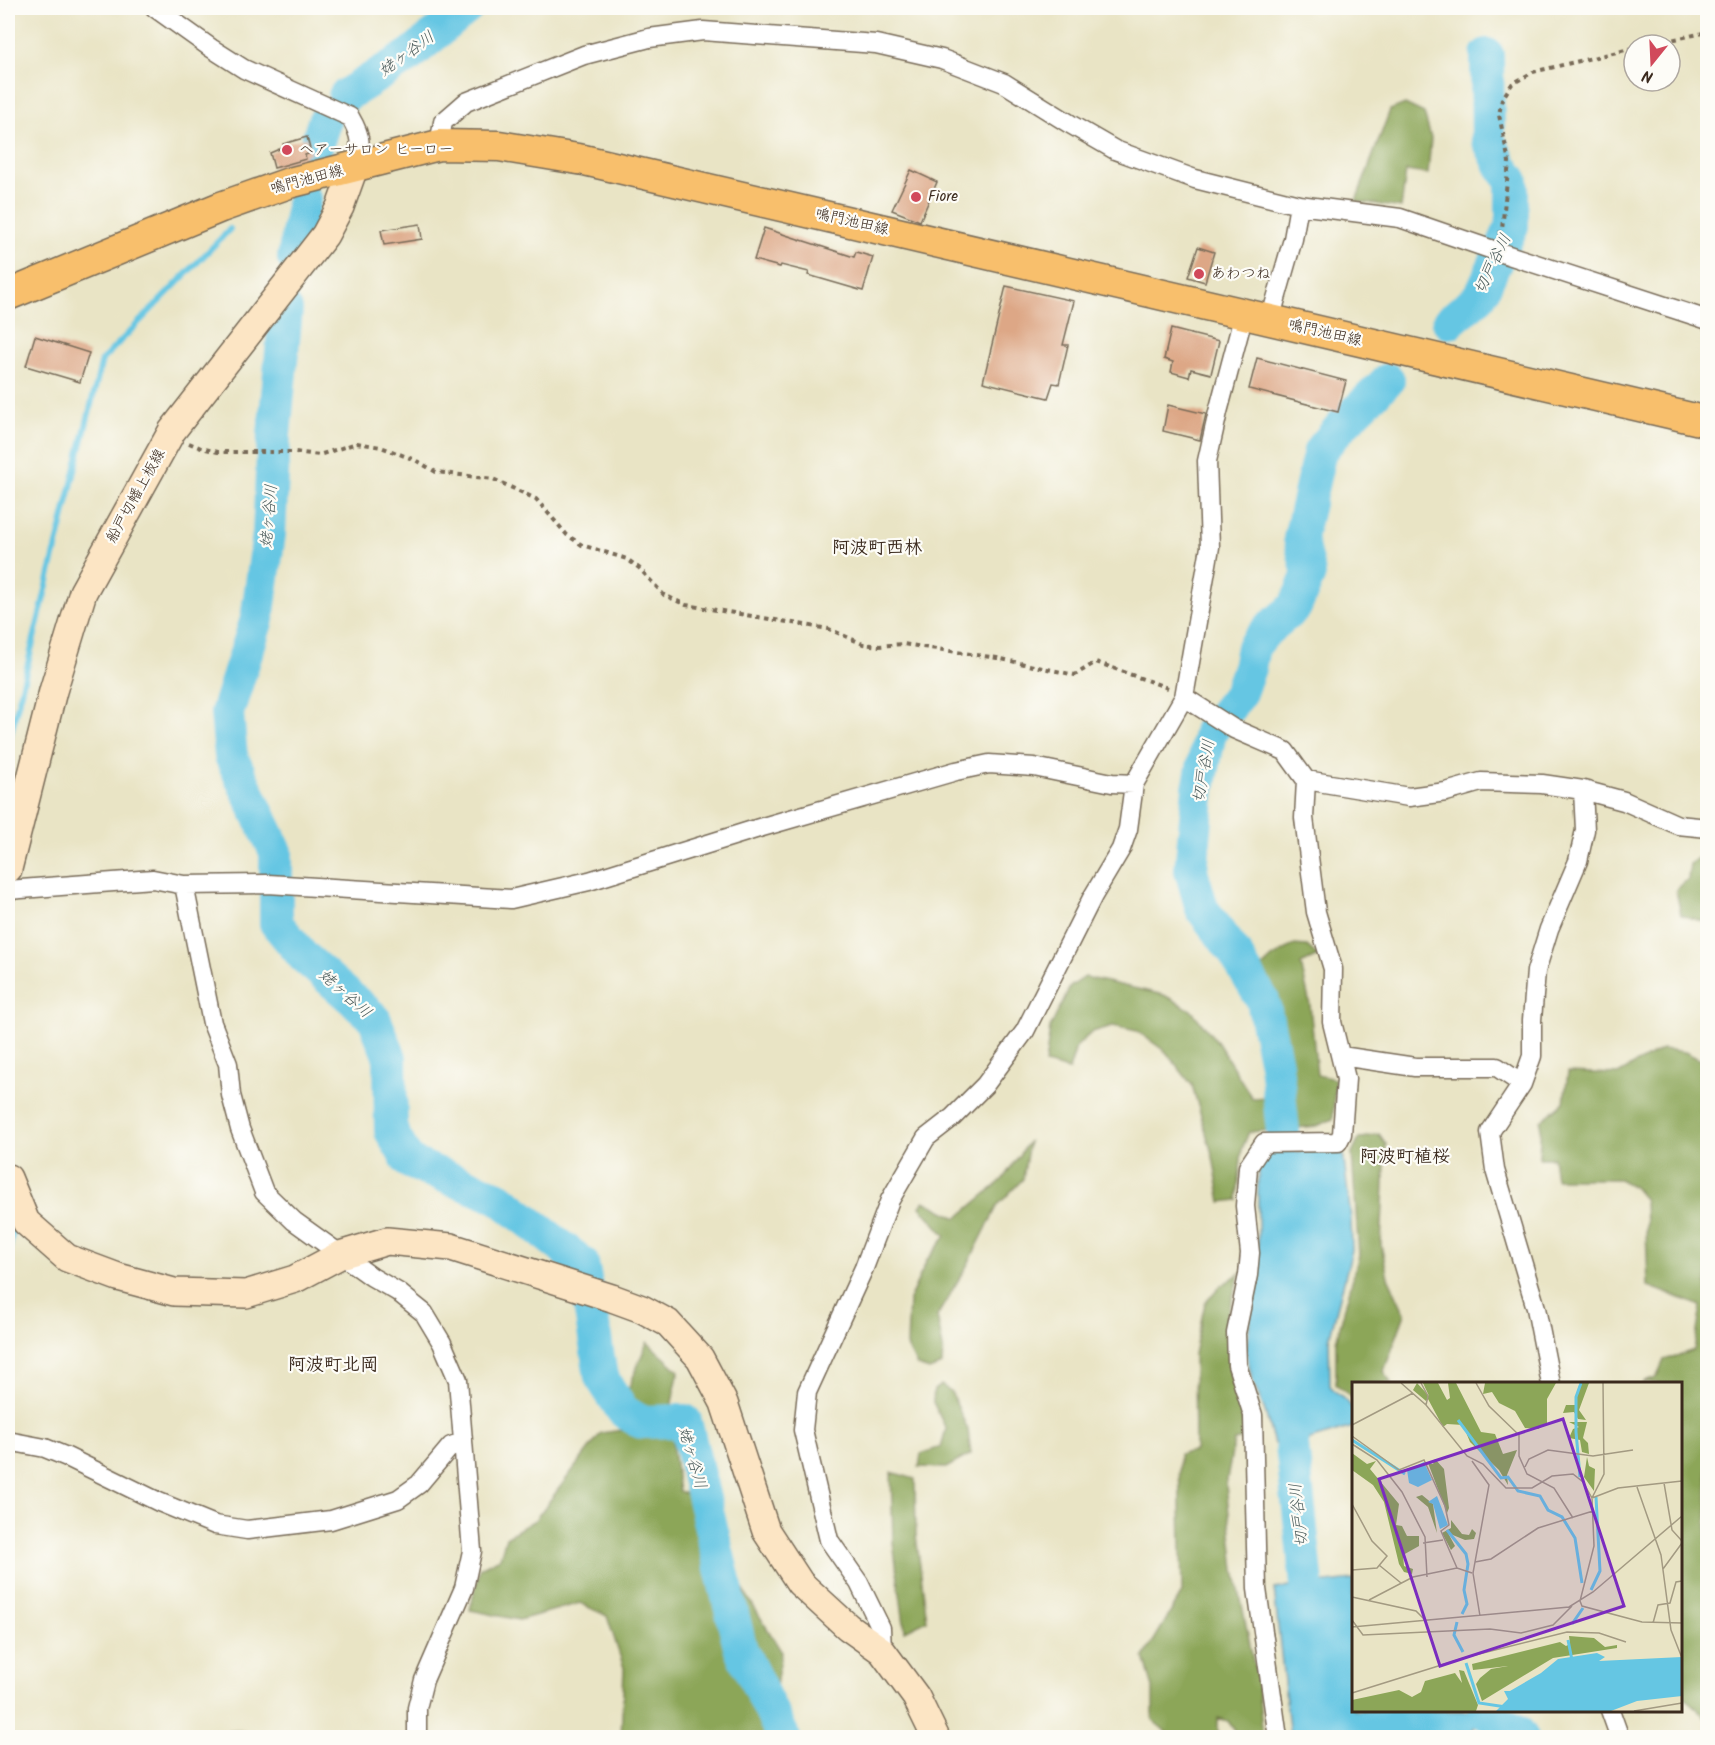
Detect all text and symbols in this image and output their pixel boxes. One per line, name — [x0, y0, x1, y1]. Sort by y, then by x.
water label: 姥ヶ谷川 — [374, 25, 440, 83]
north arrow — [1622, 33, 1682, 93]
text: N — [1639, 62, 1656, 89]
place label: ヘアーサロン ヒーロー — [299, 138, 454, 162]
marker: ヘアーサロン ヒーロー — [280, 143, 294, 157]
street label: 鳴門池田線 — [268, 159, 346, 201]
place label: Fiore — [928, 185, 958, 209]
marker: Fiore — [909, 190, 923, 204]
street label: 鳴門池田線 — [813, 202, 891, 242]
water label: 切戸谷川 — [1468, 230, 1518, 298]
place label: あわつね — [1211, 262, 1271, 286]
marker: あわつね — [1192, 267, 1206, 281]
street label: 鳴門池田線 — [1286, 313, 1364, 353]
street label: 船戸切幡上板線 — [100, 444, 172, 548]
water label: 姥ヶ谷川 — [254, 483, 284, 549]
district label: 阿波町西林 — [832, 534, 922, 563]
water label: 切戸谷川 — [1186, 737, 1222, 805]
water label: 姥ヶ谷川 — [313, 963, 377, 1025]
district label: 阿波町植桜 — [1360, 1143, 1450, 1172]
district label: 阿波町北岡 — [288, 1351, 378, 1380]
inset map — [1352, 1382, 1682, 1712]
water label: 姥ヶ谷川 — [671, 1424, 713, 1492]
water label: 切戸谷川 — [1283, 1482, 1315, 1548]

